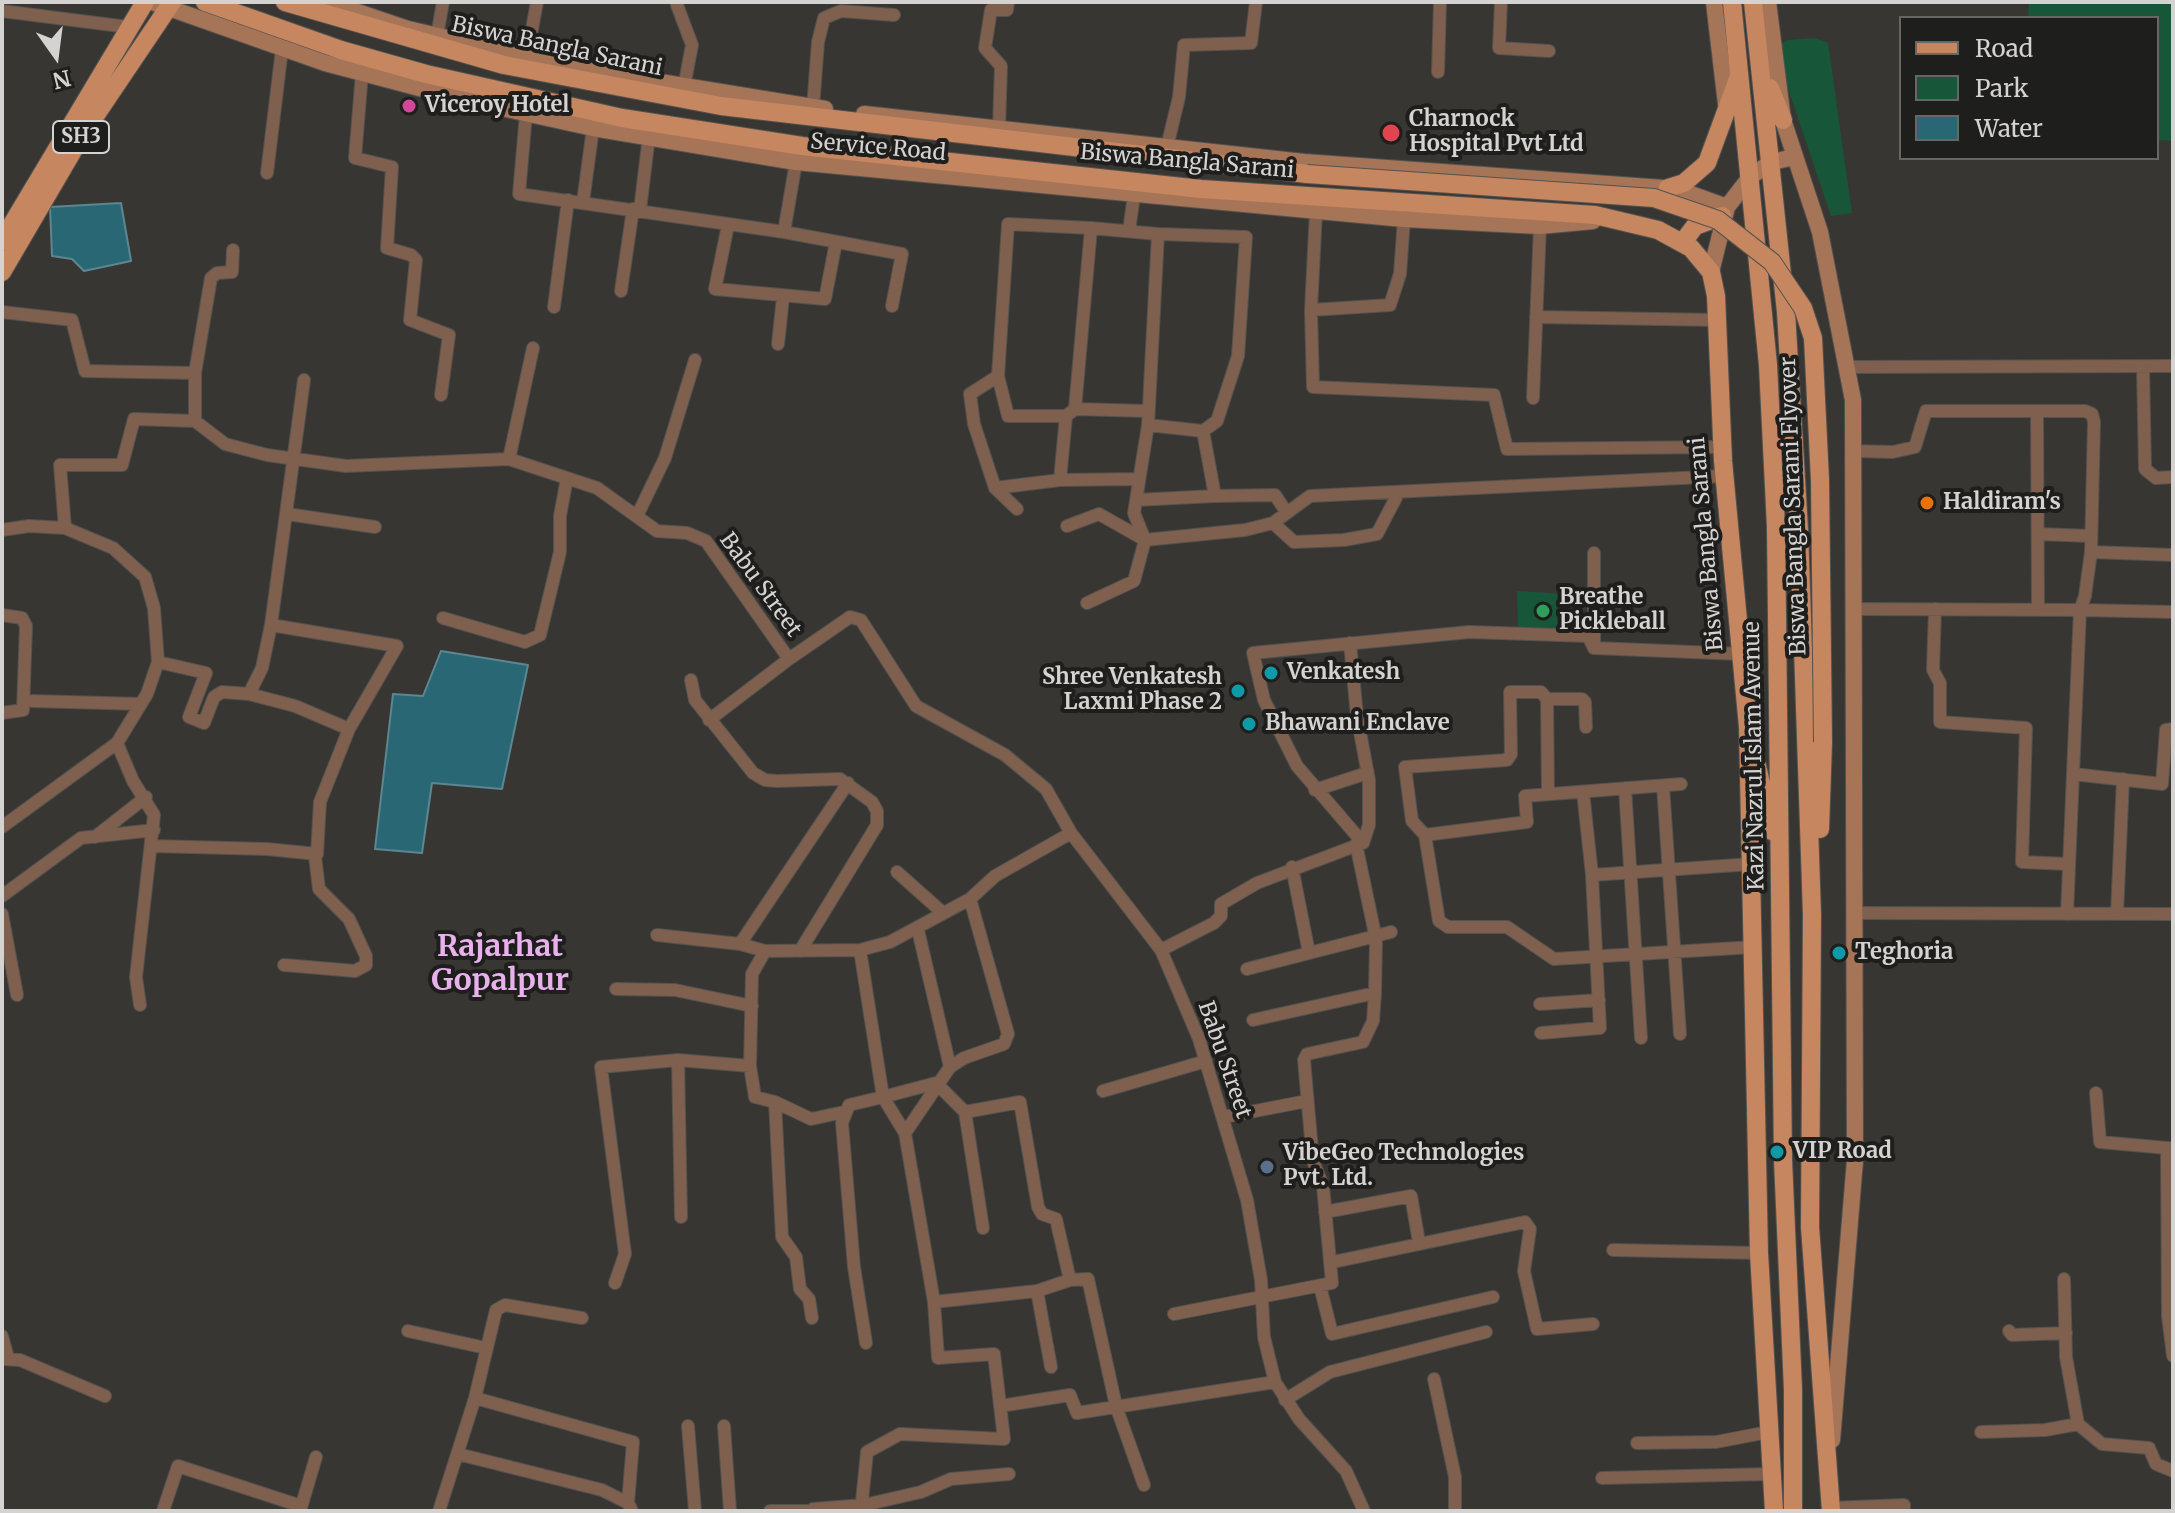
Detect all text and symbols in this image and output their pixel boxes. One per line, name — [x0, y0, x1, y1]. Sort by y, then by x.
street label: Biswa Bangla Sarani — [449, 12, 665, 82]
north arrow — [16, 16, 96, 96]
legend — [1899, 16, 2159, 160]
text: Road — [1975, 33, 2033, 64]
text: N — [50, 64, 74, 95]
text: Park — [1975, 73, 2028, 104]
place label: Viceroy Hotel — [425, 93, 569, 119]
marker: Viceroy Hotel — [400, 97, 418, 115]
place label: Charnock Hospital Pvt Ltd — [1409, 107, 1584, 158]
text: Water — [1975, 113, 2043, 144]
road number: SH3 — [53, 121, 109, 153]
marker: Charnock Hospital Pvt Ltd — [1380, 122, 1402, 144]
street label: Service Road — [809, 129, 947, 167]
street label: Biswa Bangla Sarani — [1079, 139, 1295, 185]
street label: Biswa Bangla Sarani Flyover — [1776, 356, 1812, 656]
street label: Biswa Bangla Sarani — [1684, 436, 1730, 652]
place label: Haldiram's — [1943, 490, 2061, 516]
marker: Haldiram's — [1918, 494, 1936, 512]
street label: Babu Street — [713, 528, 807, 642]
place label: Breathe Pickleball — [1559, 585, 1666, 636]
marker: Breathe Pickleball — [1534, 602, 1552, 620]
street label: Kazi Nazrul Islam Avenue — [1739, 621, 1771, 891]
place label: Venkatesh — [1287, 660, 1400, 686]
marker: Venkatesh — [1262, 664, 1280, 682]
place label: Shree Venkatesh Laxmi Phase 2 — [1042, 665, 1222, 716]
marker: Shree Venkatesh Laxmi Phase 2 — [1229, 682, 1247, 700]
place label: Bhawani Enclave — [1265, 711, 1450, 737]
marker: Bhawani Enclave — [1240, 715, 1258, 733]
district label: Rajarhat Gopalpur — [431, 930, 569, 1000]
place label: Teghoria — [1855, 940, 1953, 966]
marker: Teghoria — [1830, 944, 1848, 962]
street label: Babu Street — [1192, 998, 1256, 1122]
place label: VIP Road — [1793, 1139, 1892, 1165]
place label: VibeGeo Technologies Pvt. Ltd. — [1283, 1141, 1524, 1192]
marker: VIP Road — [1768, 1143, 1786, 1161]
marker: VibeGeo Technologies Pvt. Ltd. — [1258, 1158, 1276, 1176]

